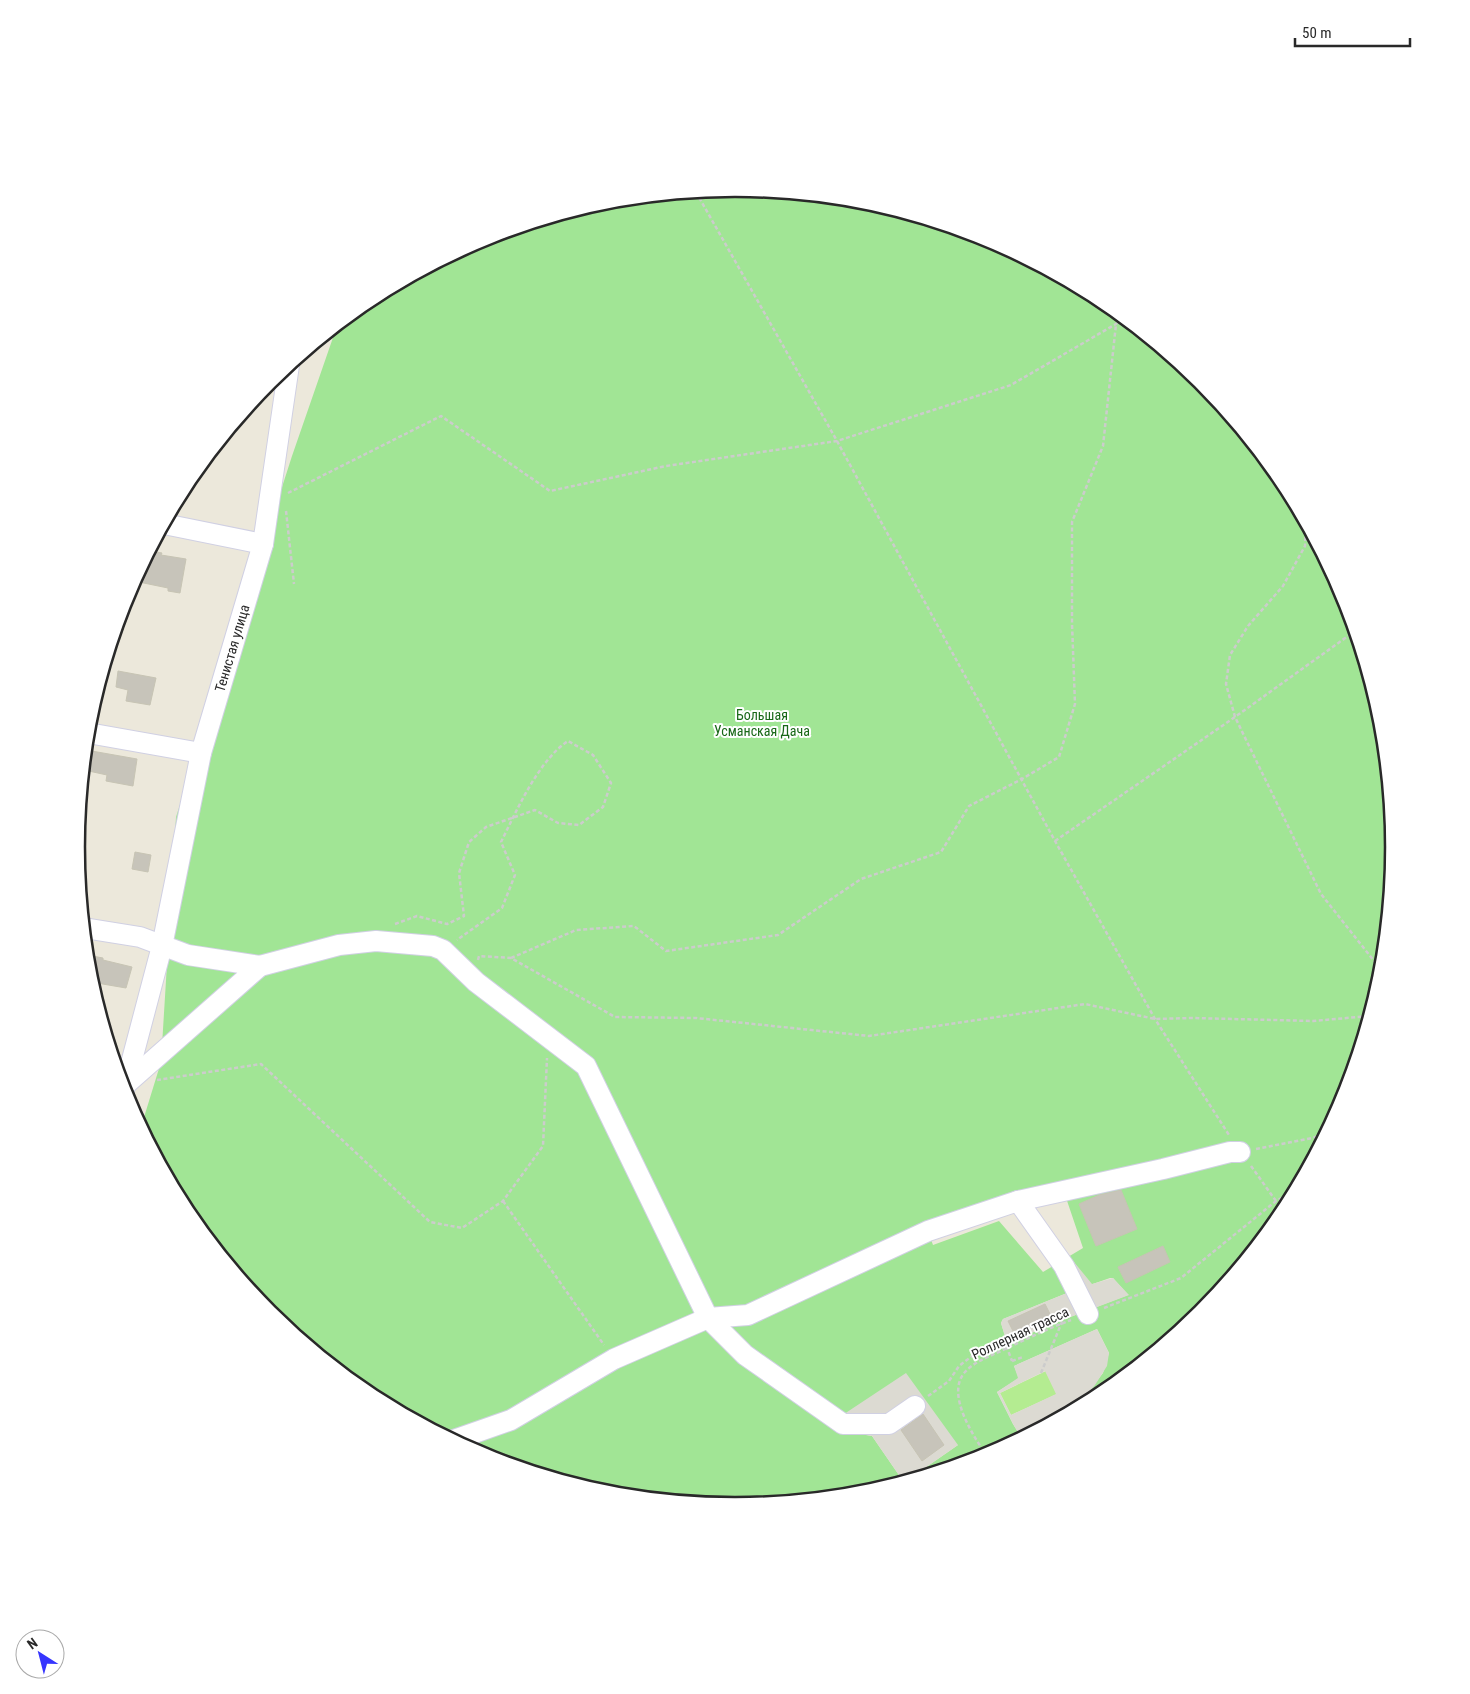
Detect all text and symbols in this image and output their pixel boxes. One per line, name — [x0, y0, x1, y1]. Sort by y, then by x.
scale bar — [1295, 15, 1410, 47]
text: 50 m — [1302, 24, 1332, 42]
street label: Тенистая улица — [212, 603, 253, 694]
park label: Большая Усманская Дача — [714, 707, 810, 739]
street label: Роллерная трасса — [969, 1303, 1071, 1363]
north arrow — [15, 1629, 65, 1679]
text: N — [24, 1634, 41, 1652]

